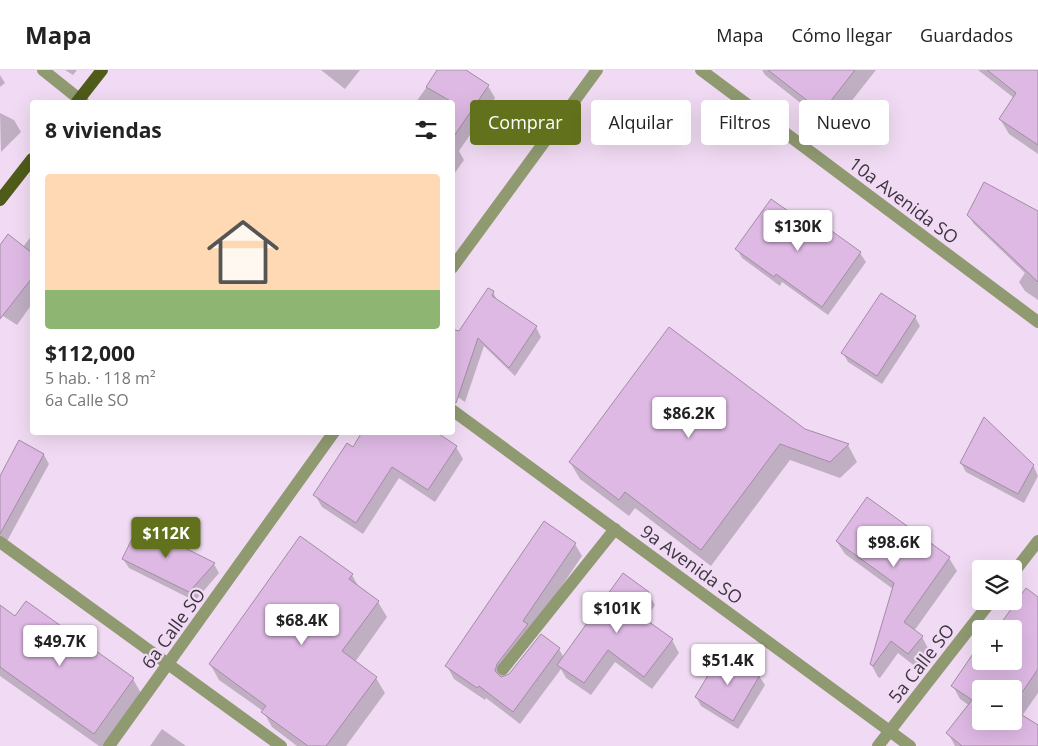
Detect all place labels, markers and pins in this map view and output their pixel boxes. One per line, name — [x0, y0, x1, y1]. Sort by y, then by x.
pin: $130K — [763, 210, 833, 252]
pin: $86.2K — [648, 396, 730, 439]
pin: $112K — [131, 516, 201, 559]
pin: $98.6K — [853, 526, 935, 568]
pin: $101K — [582, 592, 652, 634]
pin: $68.4K — [261, 604, 343, 646]
pin: $49.7K — [19, 624, 101, 667]
pin: $51.4K — [687, 644, 769, 686]

